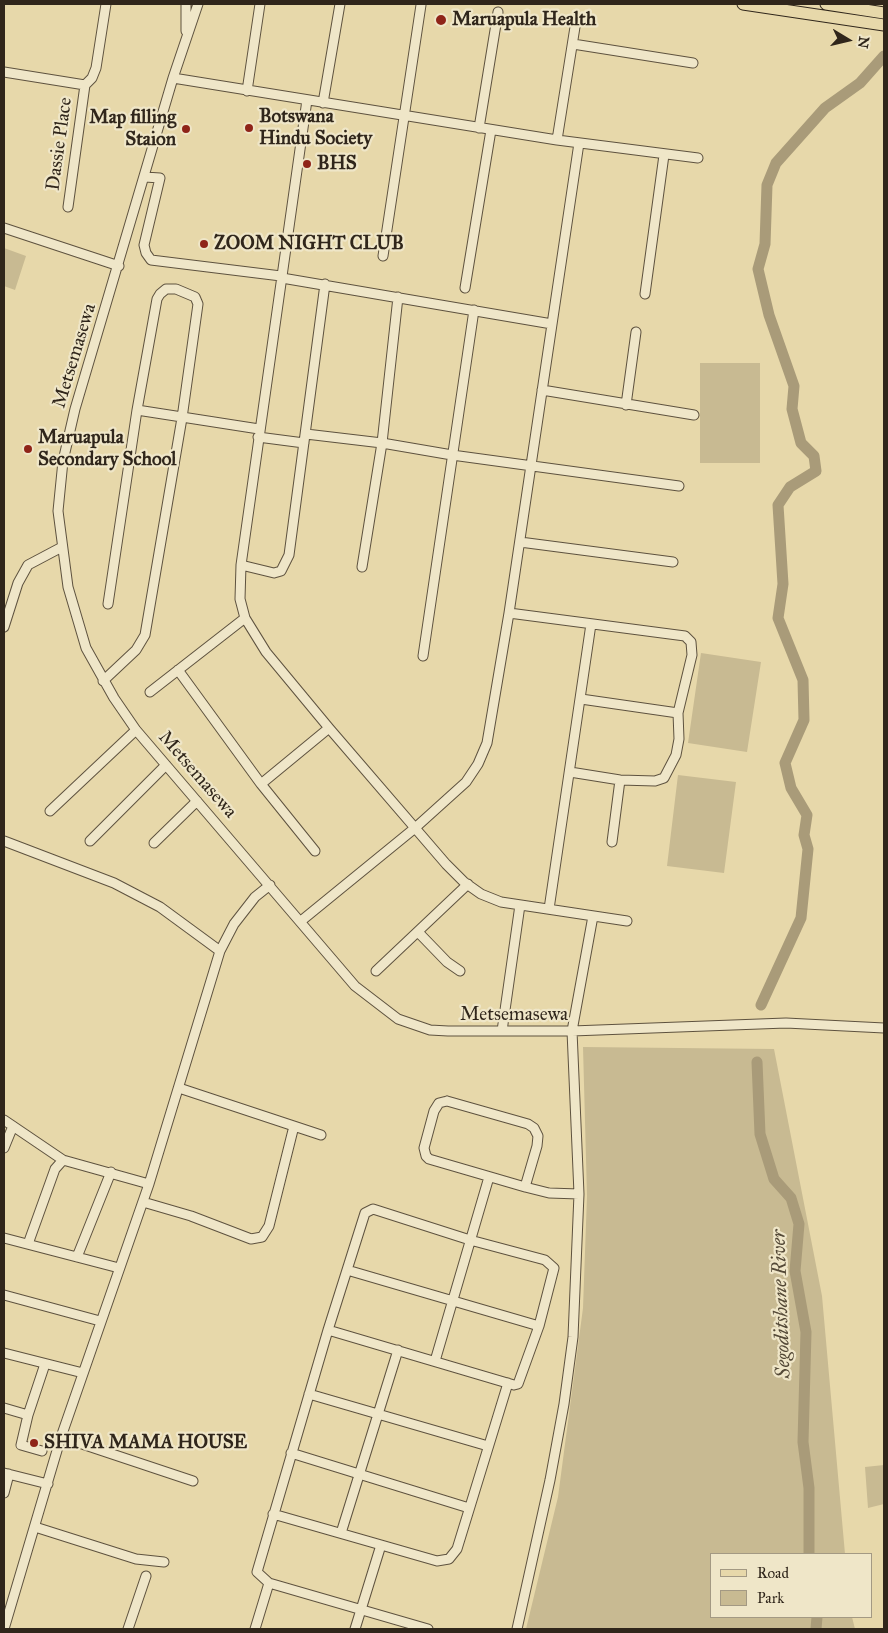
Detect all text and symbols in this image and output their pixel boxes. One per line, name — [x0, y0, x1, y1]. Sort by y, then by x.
place label: Maruapula Health — [452, 9, 596, 31]
marker: Maruapula Health — [434, 13, 448, 27]
north arrow — [823, 15, 873, 65]
text: N — [854, 35, 873, 50]
street label: Dassie Place — [42, 96, 78, 192]
place label: Botswana Hindu Society — [259, 106, 372, 150]
place label: Map filling Staion — [89, 107, 176, 151]
marker: Botswana Hindu Society — [243, 122, 255, 134]
marker: Map filling Staion — [180, 123, 192, 135]
place label: BHS — [317, 153, 357, 175]
marker: BHS — [301, 158, 313, 170]
place label: ZOOM NIGHT CLUB — [214, 233, 404, 255]
marker: ZOOM NIGHT CLUB — [198, 238, 210, 250]
street label: Metsemasewa — [48, 301, 102, 411]
place label: Maruapula Secondary School — [38, 427, 176, 471]
marker: Maruapula Secondary School — [22, 443, 34, 455]
street label: Metsemasewa — [153, 727, 241, 823]
street label: Metsemasewa — [460, 1004, 568, 1026]
water label: Segoditshane River — [767, 1229, 797, 1379]
place label: SHIVA MAMA HOUSE — [44, 1432, 247, 1454]
marker: SHIVA MAMA HOUSE — [28, 1437, 40, 1449]
legend — [710, 1553, 873, 1618]
text: Road — [757, 1564, 789, 1582]
text: Park — [757, 1589, 784, 1607]

